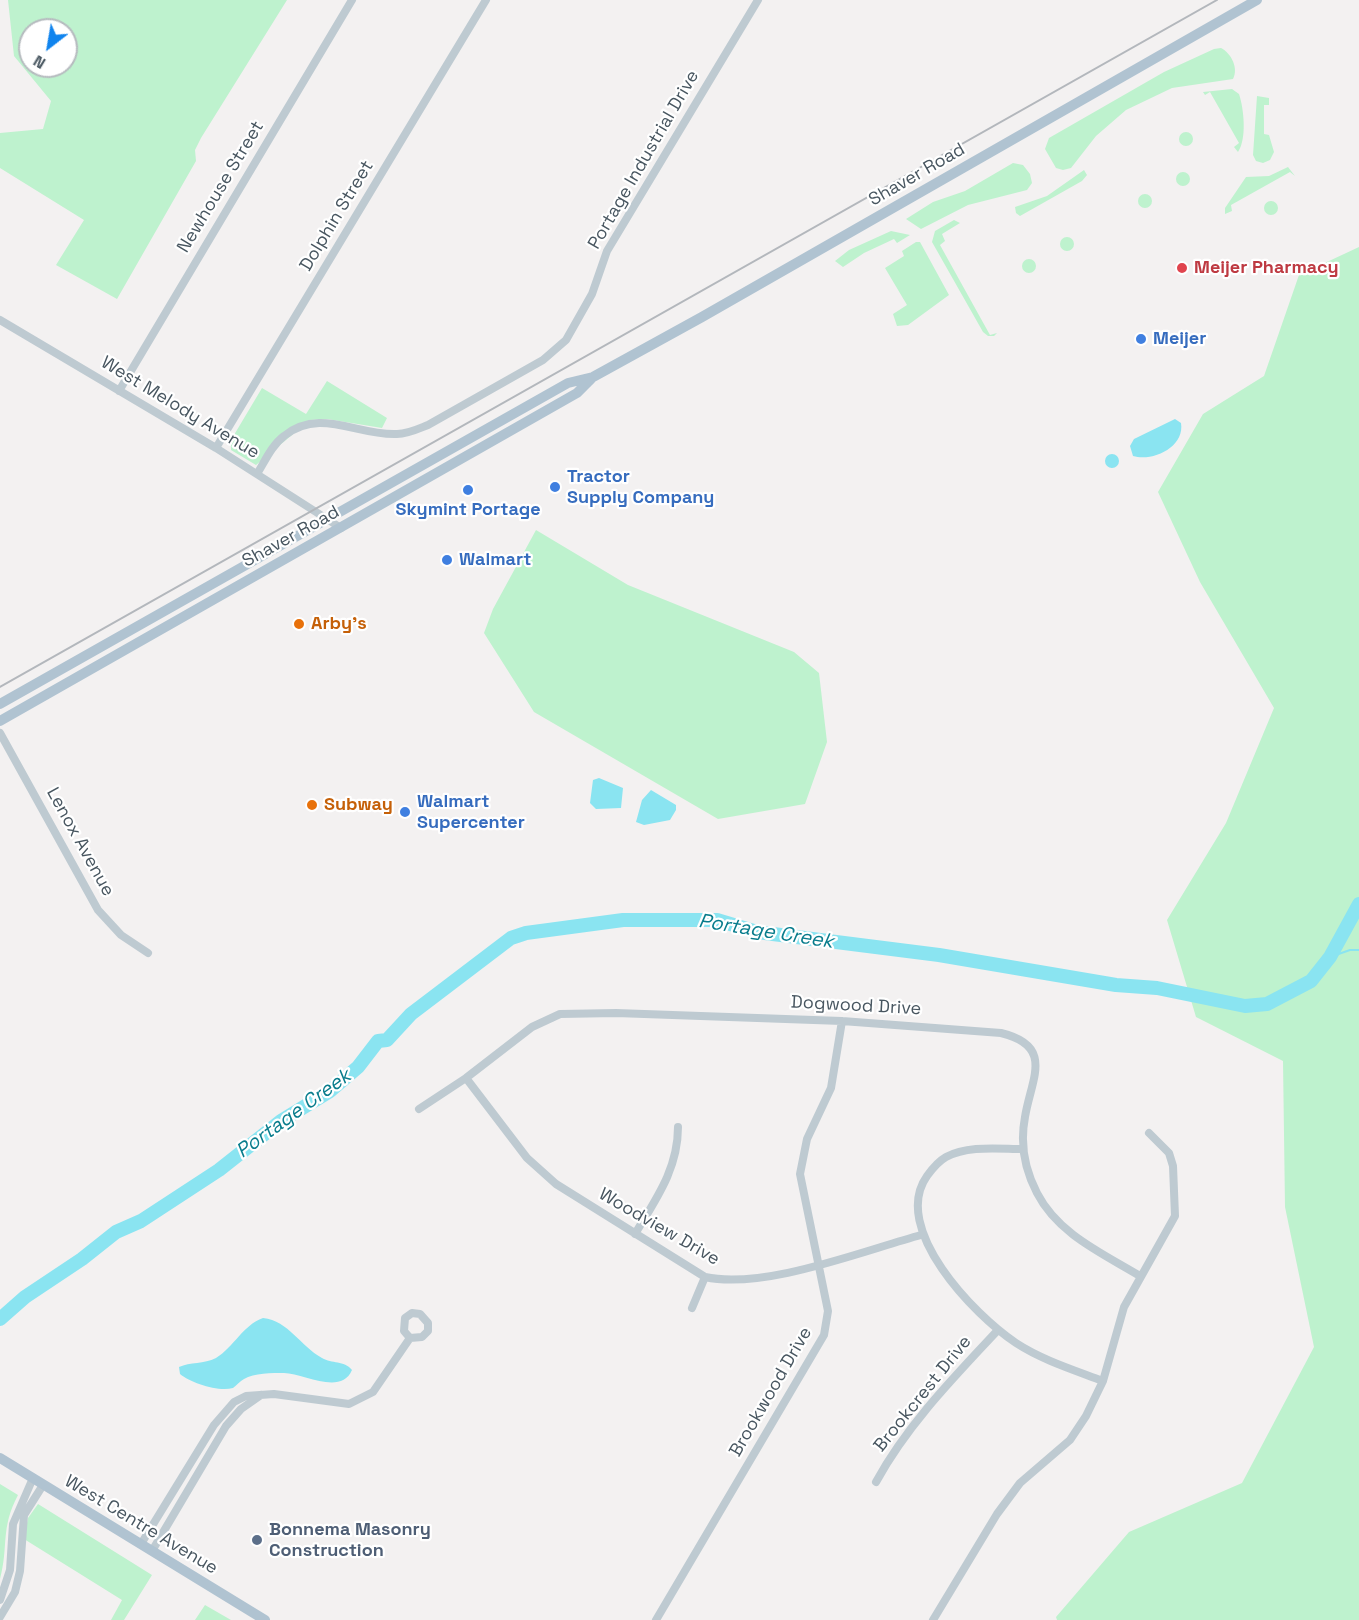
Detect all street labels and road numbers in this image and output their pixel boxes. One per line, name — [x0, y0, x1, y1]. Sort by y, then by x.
street label: Portage Industrial Drive — [584, 67, 704, 253]
street label: Newhouse Street — [173, 117, 269, 257]
street label: Shaver Road — [865, 139, 969, 211]
street label: Dolphin Street — [296, 157, 378, 275]
street label: West Melody Avenue — [97, 352, 263, 464]
street label: Shaver Road — [239, 501, 343, 573]
street label: Lenox Avenue — [41, 784, 119, 900]
street label: Dogwood Drive — [790, 992, 922, 1020]
street label: Woodview Drive — [595, 1184, 723, 1270]
street label: Brookwood Drive — [725, 1323, 817, 1461]
street label: Brookcrest Drive — [870, 1332, 976, 1456]
street label: West Centre Avenue — [60, 1471, 222, 1579]

